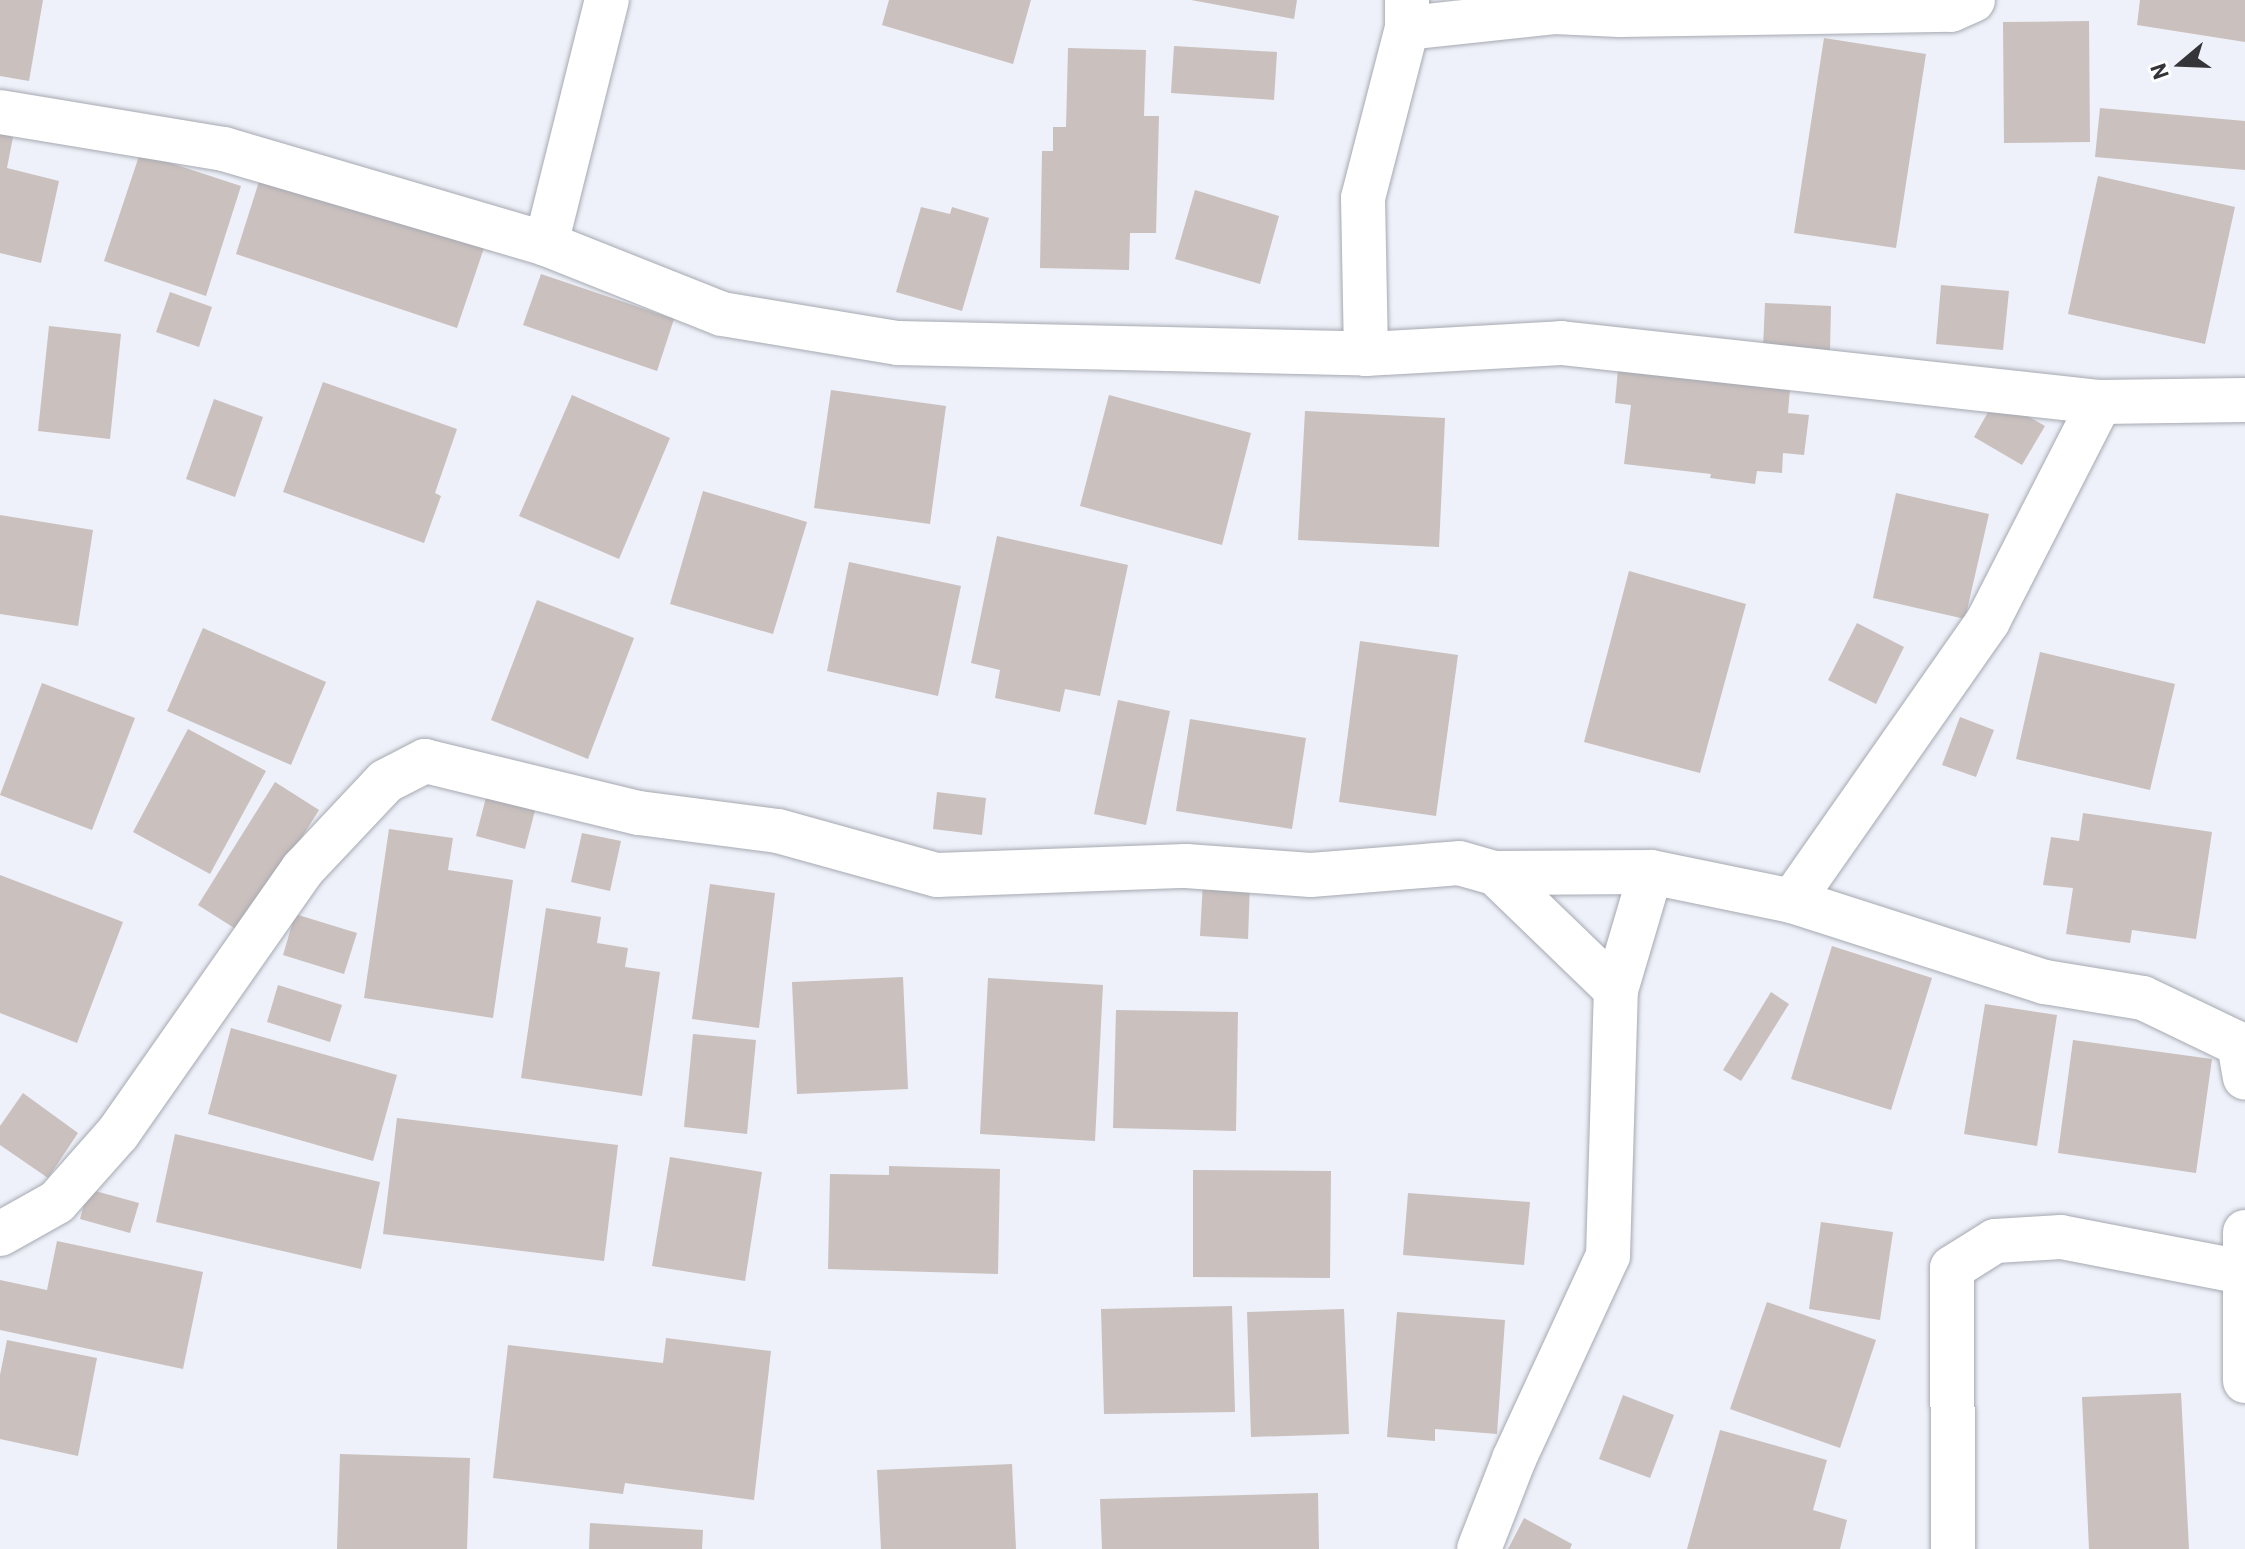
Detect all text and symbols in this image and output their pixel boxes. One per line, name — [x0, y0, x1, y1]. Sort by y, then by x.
north arrow — [2141, 24, 2221, 104]
text: N — [2144, 61, 2173, 83]

